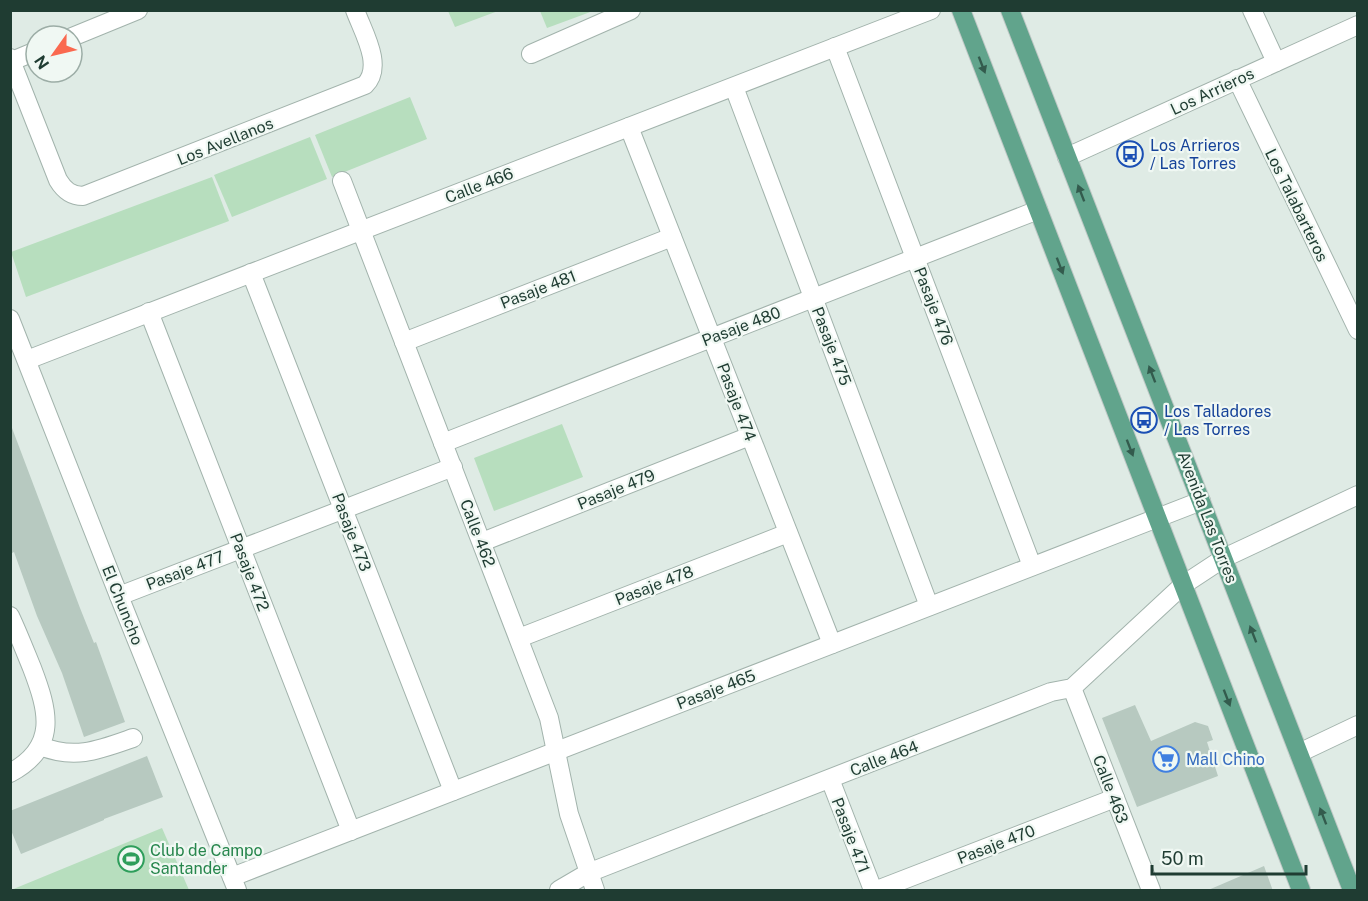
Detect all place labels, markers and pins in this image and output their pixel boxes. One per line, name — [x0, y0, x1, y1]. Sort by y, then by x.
place label: Los Arrieros / Las Torres — [1150, 136, 1240, 173]
bus stop icon: Los Arrieros / Las Torres — [1115, 139, 1145, 169]
place label: Los Talladores / Las Torres — [1164, 402, 1271, 439]
bus stop icon: Los Talladores / Las Torres — [1129, 405, 1159, 435]
supermarket icon: Mall Chino — [1151, 744, 1181, 774]
place label: Mall Chino — [1186, 750, 1265, 769]
place label: Club de Campo Santander — [150, 841, 263, 878]
sports icon: Club de Campo Santander — [116, 844, 146, 874]

